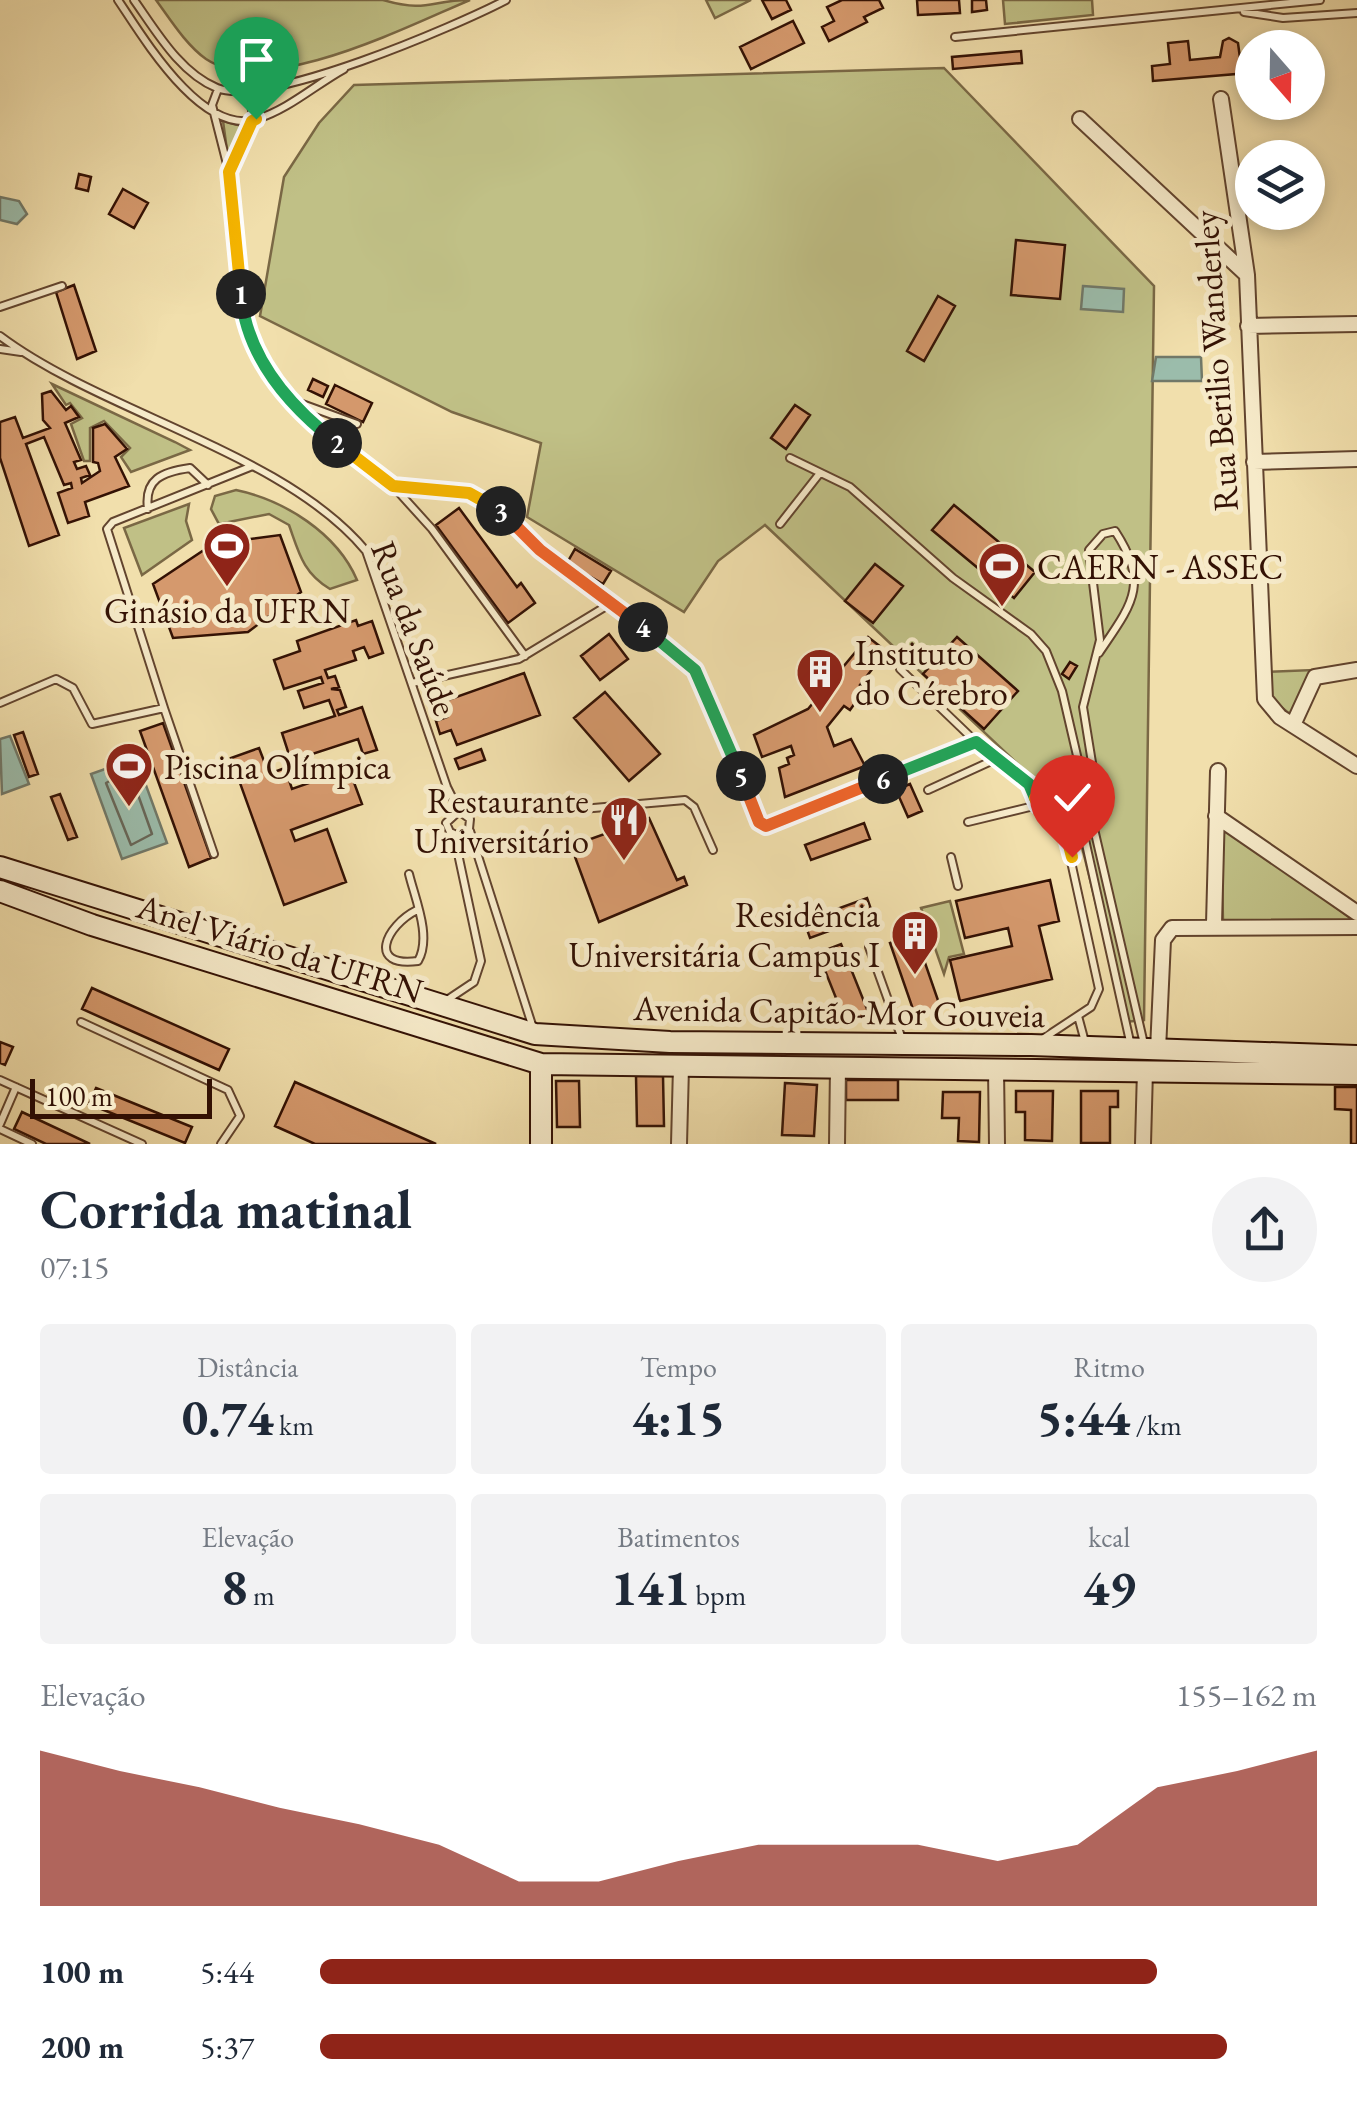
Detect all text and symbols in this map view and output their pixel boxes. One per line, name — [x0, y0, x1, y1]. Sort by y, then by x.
pin — [214, 17, 299, 120]
north arrow — [1235, 30, 1325, 120]
map controls — [1235, 30, 1325, 230]
icon: arrive — [229, 32, 284, 87]
button: layers — [1235, 140, 1325, 230]
street label: Rua Berilio Wanderley — [1182, 208, 1248, 513]
pin: 1 — [216, 269, 266, 319]
text: 1 — [234, 276, 248, 312]
pin: 2 — [312, 418, 362, 468]
text: 2 — [330, 425, 344, 461]
pin: 3 — [476, 486, 526, 536]
text: 3 — [494, 493, 508, 529]
sports icon: Ginásio da UFRN — [201, 520, 253, 588]
street label: Rua da Saúde — [361, 534, 469, 722]
sports icon: CAERN - ASSEC — [976, 540, 1028, 608]
place label: CAERN - ASSEC — [1037, 544, 1283, 589]
place label: Ginásio da UFRN — [104, 588, 350, 633]
pin: 4 — [618, 602, 668, 652]
text: 4 — [636, 609, 650, 645]
place label: Instituto do Cérebro — [855, 630, 1008, 715]
building icon: Instituto do Cérebro — [794, 646, 846, 714]
sports icon: Piscina Olímpica — [103, 740, 155, 808]
place label: Piscina Olímpica — [164, 744, 391, 789]
pin: 5 — [716, 751, 766, 801]
pin: 6 — [858, 754, 908, 804]
pin — [1030, 755, 1115, 858]
text: 5 — [734, 758, 748, 794]
text: 6 — [876, 761, 890, 797]
icon: check — [1045, 770, 1100, 825]
place label: Restaurante Universitário — [414, 778, 589, 863]
restaurant icon: Restaurante Universitário — [598, 794, 650, 862]
street label: Anel Viário da UFRN — [131, 883, 429, 1013]
place label: Residência Universitária Campus I — [568, 892, 880, 977]
building icon: Residência Universitária Campus I — [889, 908, 941, 976]
street label: Avenida Capitão-Mor Gouveia — [632, 985, 1045, 1037]
scale bar — [30, 1074, 212, 1118]
text: 100 m — [45, 1078, 113, 1114]
text: Corrida matinal — [40, 1173, 412, 1244]
button: share — [1212, 1177, 1317, 1282]
text: 07:15 — [40, 1246, 109, 1288]
text: Distância — [197, 1349, 298, 1385]
text: Tempo — [640, 1349, 717, 1385]
text: Ritmo — [1074, 1349, 1145, 1385]
text: 0.74 — [182, 1385, 273, 1450]
text: 4:15 — [632, 1385, 725, 1450]
text: 5:44 — [1037, 1385, 1130, 1450]
text: km — [273, 1407, 314, 1443]
text: /km — [1130, 1407, 1182, 1443]
text: Elevação — [202, 1519, 294, 1555]
text: Batimentos — [617, 1519, 740, 1555]
text: kcal — [1088, 1519, 1130, 1555]
text: 8 — [221, 1555, 247, 1620]
text: 141 — [611, 1555, 690, 1620]
text: 49 — [1083, 1555, 1136, 1620]
text: m — [247, 1577, 275, 1613]
text: bpm — [690, 1577, 746, 1613]
text: Elevação — [40, 1674, 146, 1716]
text: 155–162 m — [1176, 1674, 1317, 1716]
text: 100 m — [40, 1951, 124, 1993]
text: 5:44 — [200, 1951, 254, 1993]
text: 200 m — [40, 2026, 124, 2068]
text: 5:37 — [200, 2026, 254, 2068]

